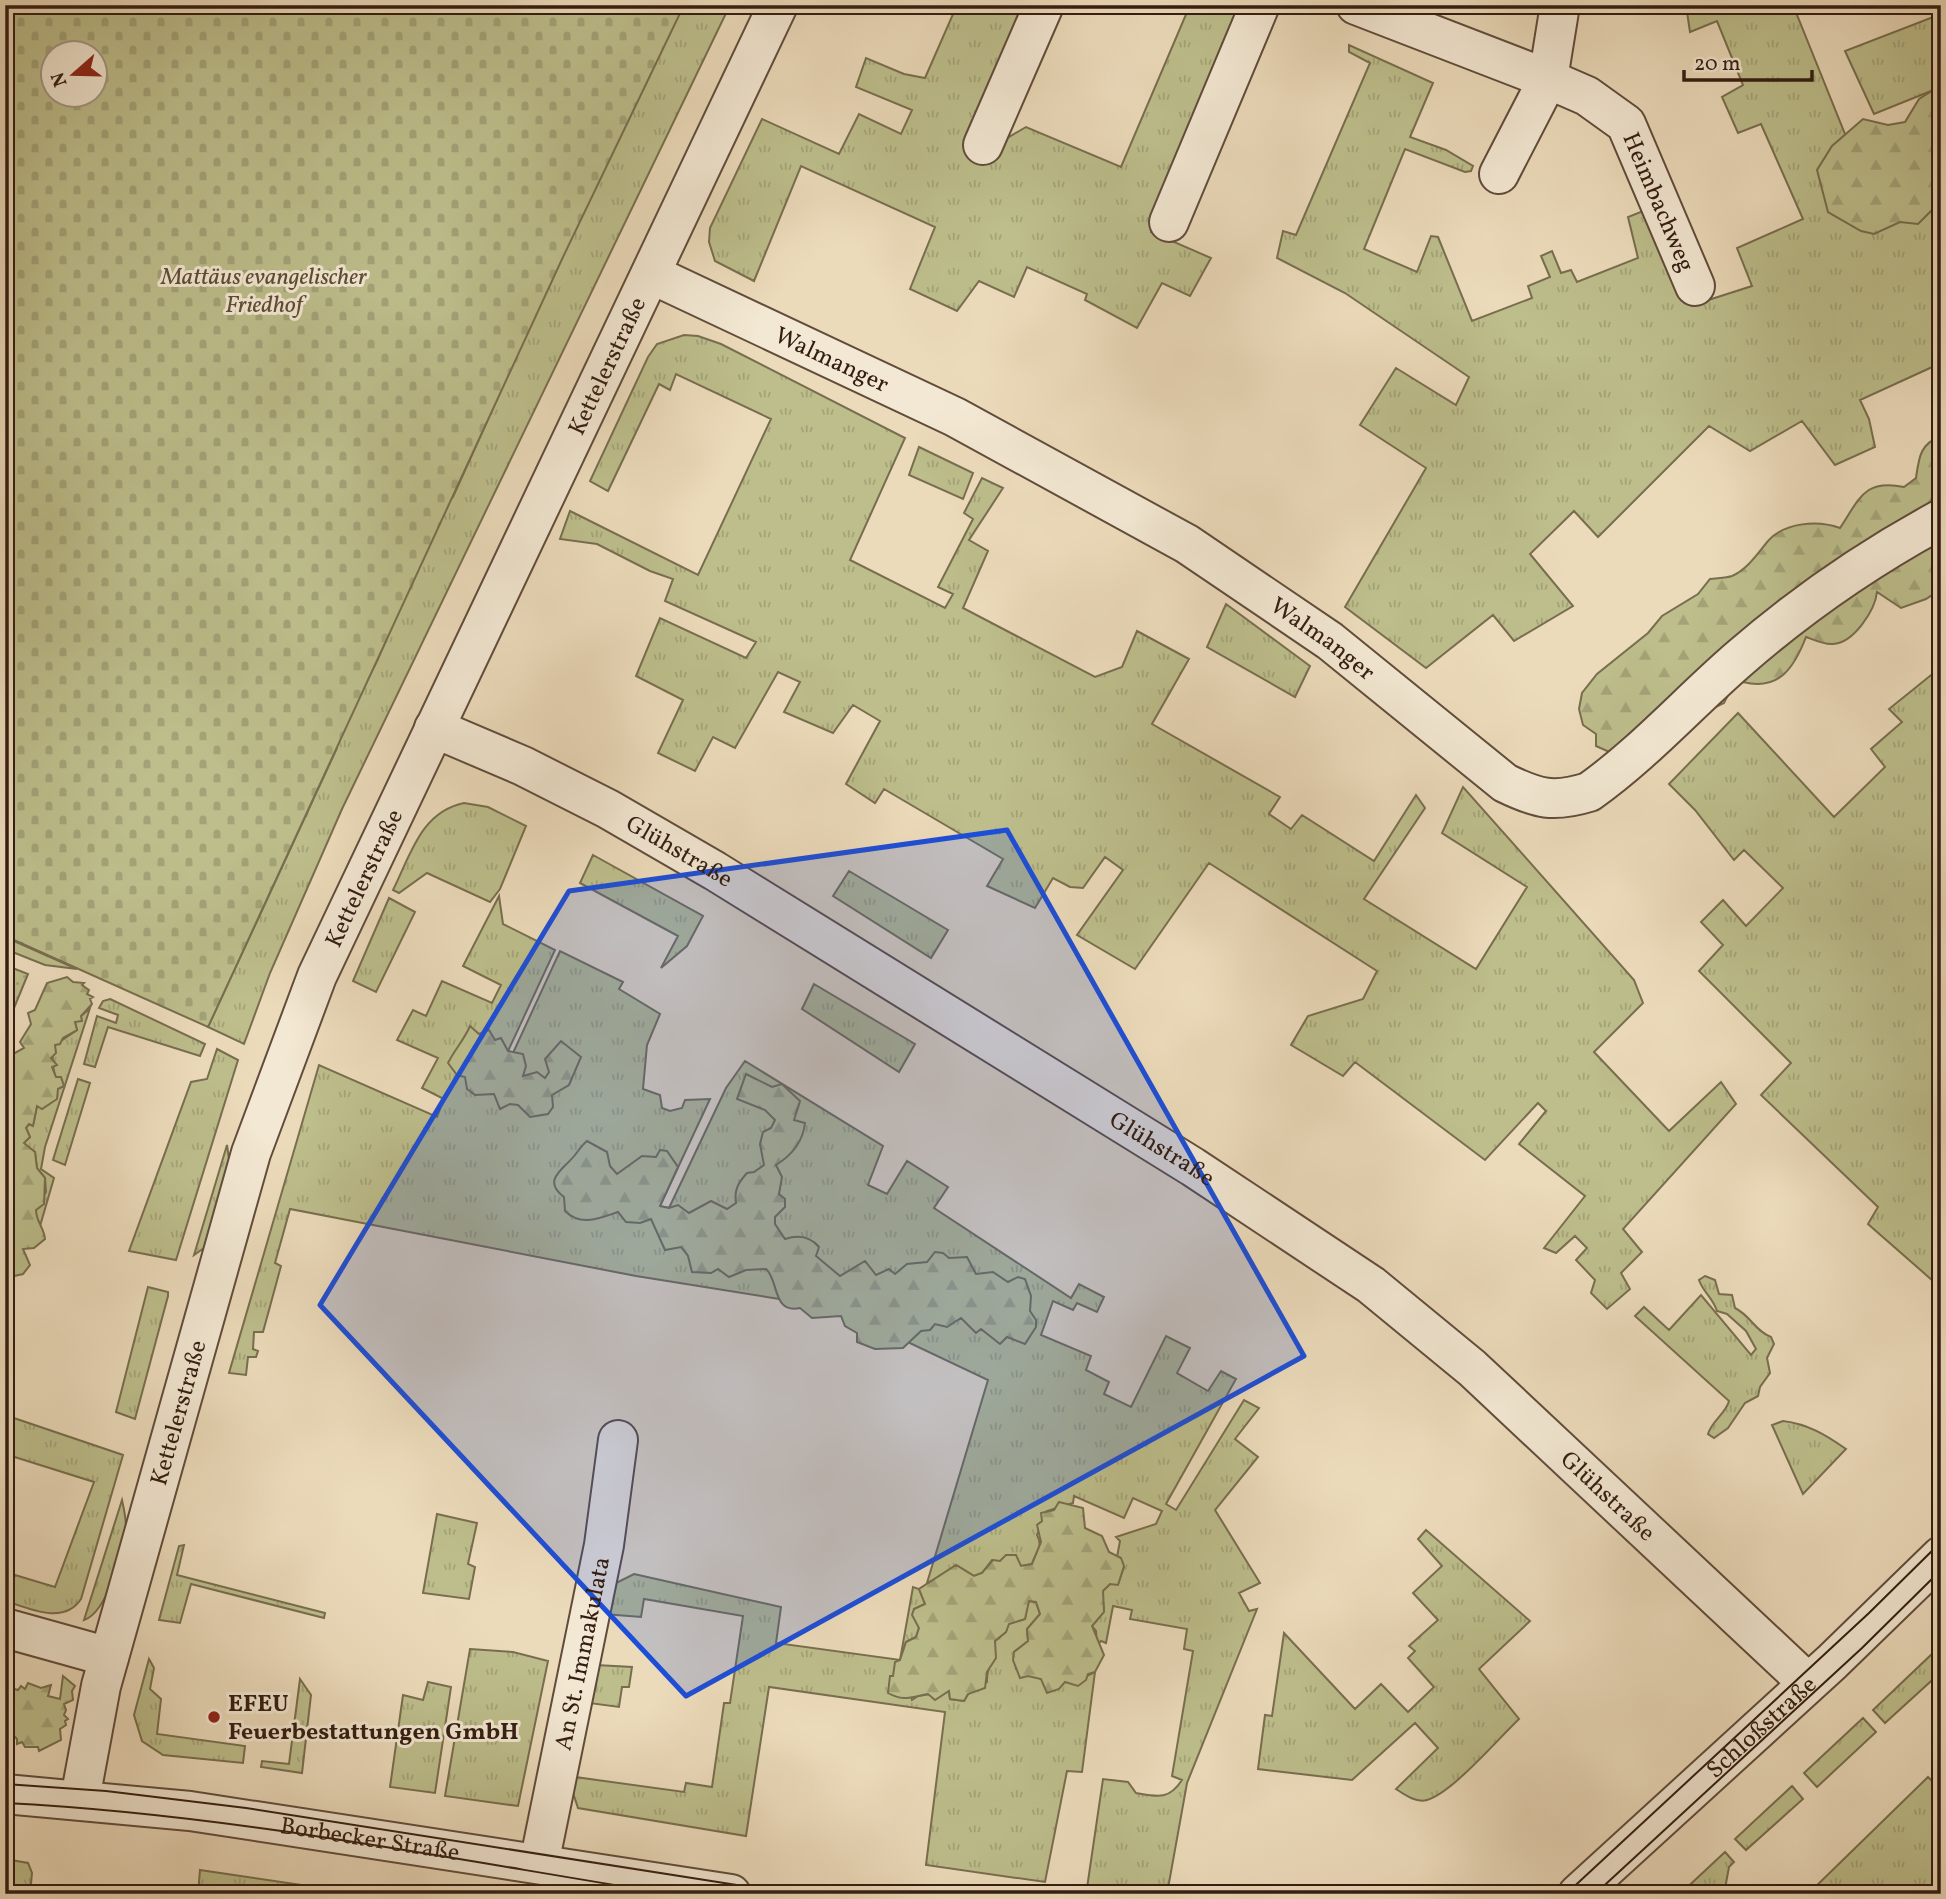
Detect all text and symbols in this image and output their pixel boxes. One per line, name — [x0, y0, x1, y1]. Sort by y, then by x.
north arrow — [38, 38, 108, 108]
scale bar — [1684, 38, 1811, 82]
text: 20 m — [1694, 50, 1740, 79]
text: N — [45, 68, 74, 90]
street label: Heimbachweg — [1613, 128, 1702, 278]
park label: Mattäus evangelischer Friedhof — [160, 261, 368, 323]
street label: Kettelerstraße — [561, 292, 656, 442]
street label: Walmanger — [768, 319, 894, 402]
street label: Walmanger — [1263, 590, 1382, 690]
street label: Kettelerstraße — [318, 804, 413, 954]
street label: Glühstraße — [619, 808, 739, 897]
street label: Glühstraße — [1102, 1104, 1221, 1196]
street label: Kettelerstraße — [143, 1336, 217, 1490]
street label: Glühstraße — [1552, 1444, 1662, 1550]
street label: An St. Immakulata — [548, 1554, 620, 1754]
street label: Schloßstraße — [1700, 1669, 1825, 1787]
place label: EFEU Feuerbestattungen GmbH — [228, 1688, 519, 1750]
marker: EFEU Feuerbestattungen GmbH — [206, 1709, 222, 1725]
street label: Borbecker Straße — [278, 1810, 462, 1871]

